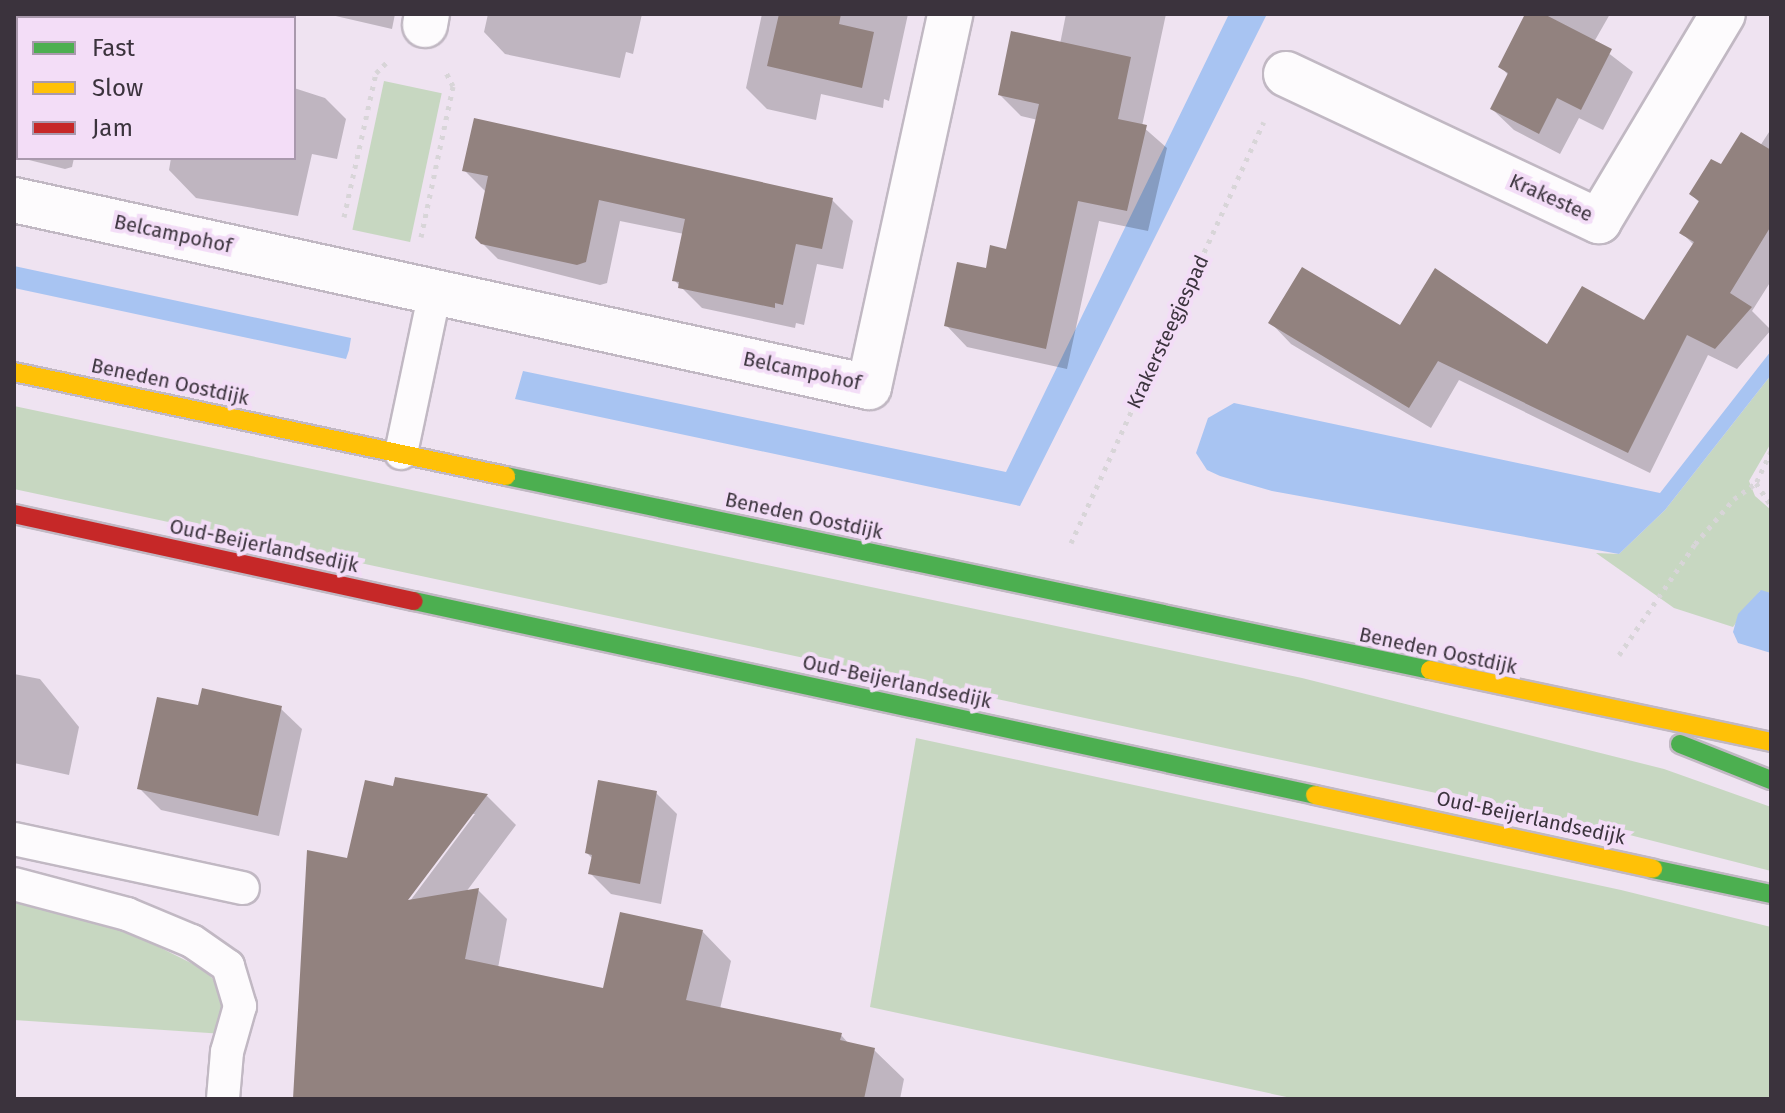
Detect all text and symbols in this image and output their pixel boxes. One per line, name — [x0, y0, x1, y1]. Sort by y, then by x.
legend — [16, 16, 296, 160]
text: Fast — [92, 34, 135, 62]
text: Slow — [92, 74, 143, 102]
text: Jam — [92, 114, 133, 142]
street label: Krakestee — [1506, 169, 1596, 227]
street label: Belcampohof — [112, 210, 234, 258]
street label: Krakersteegjespad — [1122, 251, 1214, 413]
street label: Belcampohof — [741, 347, 863, 395]
street label: Beneden Oostdijk — [89, 354, 251, 410]
street label: Beneden Oostdijk — [723, 488, 885, 544]
street label: Oud-Beijerlandsedijk — [167, 514, 361, 578]
street label: Beneden Oostdijk — [1357, 623, 1519, 679]
street label: Oud-Beijerlandsedijk — [800, 650, 994, 714]
street label: Oud-Beijerlandsedijk — [1434, 786, 1628, 850]

